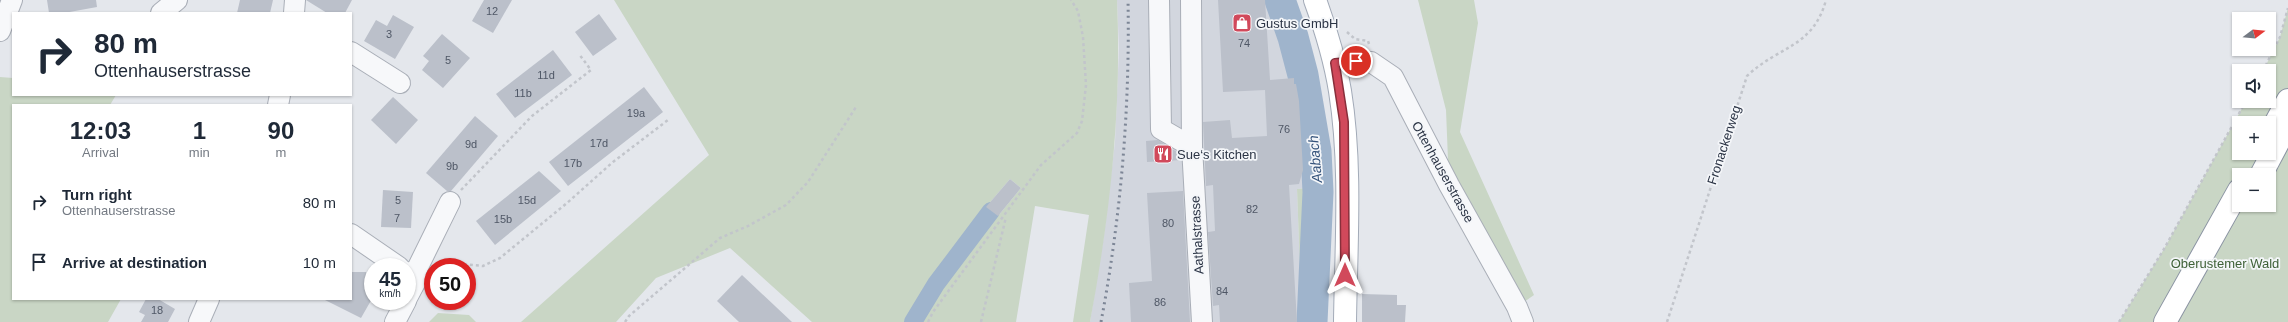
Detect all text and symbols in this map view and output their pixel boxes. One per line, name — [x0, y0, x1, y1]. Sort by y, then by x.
house number: 12 — [486, 5, 498, 17]
shop icon: Gustus GmbH — [1231, 12, 1253, 34]
north arrow — [2232, 12, 2276, 56]
map controls — [2232, 12, 2276, 212]
place label: Gustus GmbH — [1256, 16, 1338, 31]
icon: right — [28, 28, 80, 80]
text: 80 m — [94, 28, 158, 59]
house number: 3 — [386, 28, 392, 40]
house number: 74 — [1238, 37, 1250, 49]
pin — [1339, 44, 1373, 78]
icon: arrive — [1345, 50, 1367, 72]
house number: 5 — [445, 54, 451, 66]
text: Ottenhauserstrasse — [94, 61, 251, 81]
button: sound — [2232, 64, 2276, 108]
house number: 11d — [537, 69, 555, 81]
house number: 11b — [514, 87, 532, 99]
street label: Fronackerweg — [1704, 104, 1744, 186]
house number: 19a — [627, 107, 646, 119]
button: + — [2232, 116, 2276, 160]
text: 12:03 — [70, 117, 131, 144]
text: 1 — [193, 117, 206, 144]
text: 90 — [268, 117, 294, 144]
street label: Ottenhauserstrasse — [1409, 119, 1477, 225]
house number: 76 — [1278, 123, 1290, 135]
water label: Aabach — [1305, 134, 1325, 184]
house number: 17d — [590, 137, 608, 149]
house number: 9d — [465, 138, 477, 150]
restaurant icon: Sue‘s Kitchen — [1152, 143, 1174, 165]
text: Arrival — [82, 145, 119, 160]
text: min — [189, 145, 210, 160]
text: m — [275, 145, 286, 160]
place label: Sue‘s Kitchen — [1177, 147, 1257, 162]
house number: 17b — [564, 157, 582, 169]
house number: 9b — [446, 160, 458, 172]
button: − — [2232, 168, 2276, 212]
text: Turn right — [62, 186, 132, 203]
icon: right — [28, 191, 50, 213]
text: 80 m — [303, 194, 336, 211]
house number: 5 — [395, 194, 401, 206]
house number: 15d — [518, 194, 536, 206]
street label: Aathalstrasse — [1187, 195, 1207, 275]
text: Ottenhauserstrasse — [62, 203, 175, 218]
house number: 82 — [1246, 203, 1258, 215]
house number: 7 — [394, 212, 400, 224]
house number: 15b — [494, 213, 512, 225]
house number: 80 — [1162, 217, 1174, 229]
icon: arrive — [28, 251, 50, 273]
text: Arrive at destination — [62, 254, 207, 271]
text: 10 m — [303, 254, 336, 271]
position arrow — [1324, 254, 1366, 296]
park label: Oberustemer Wald — [2171, 256, 2279, 271]
speed limit sign: 50 — [424, 258, 476, 310]
text: 45 — [379, 268, 401, 290]
house number: 84 — [1216, 285, 1228, 297]
text: km/h — [379, 288, 401, 299]
house number: 86 — [1154, 296, 1166, 308]
house number: 18 — [151, 304, 163, 316]

